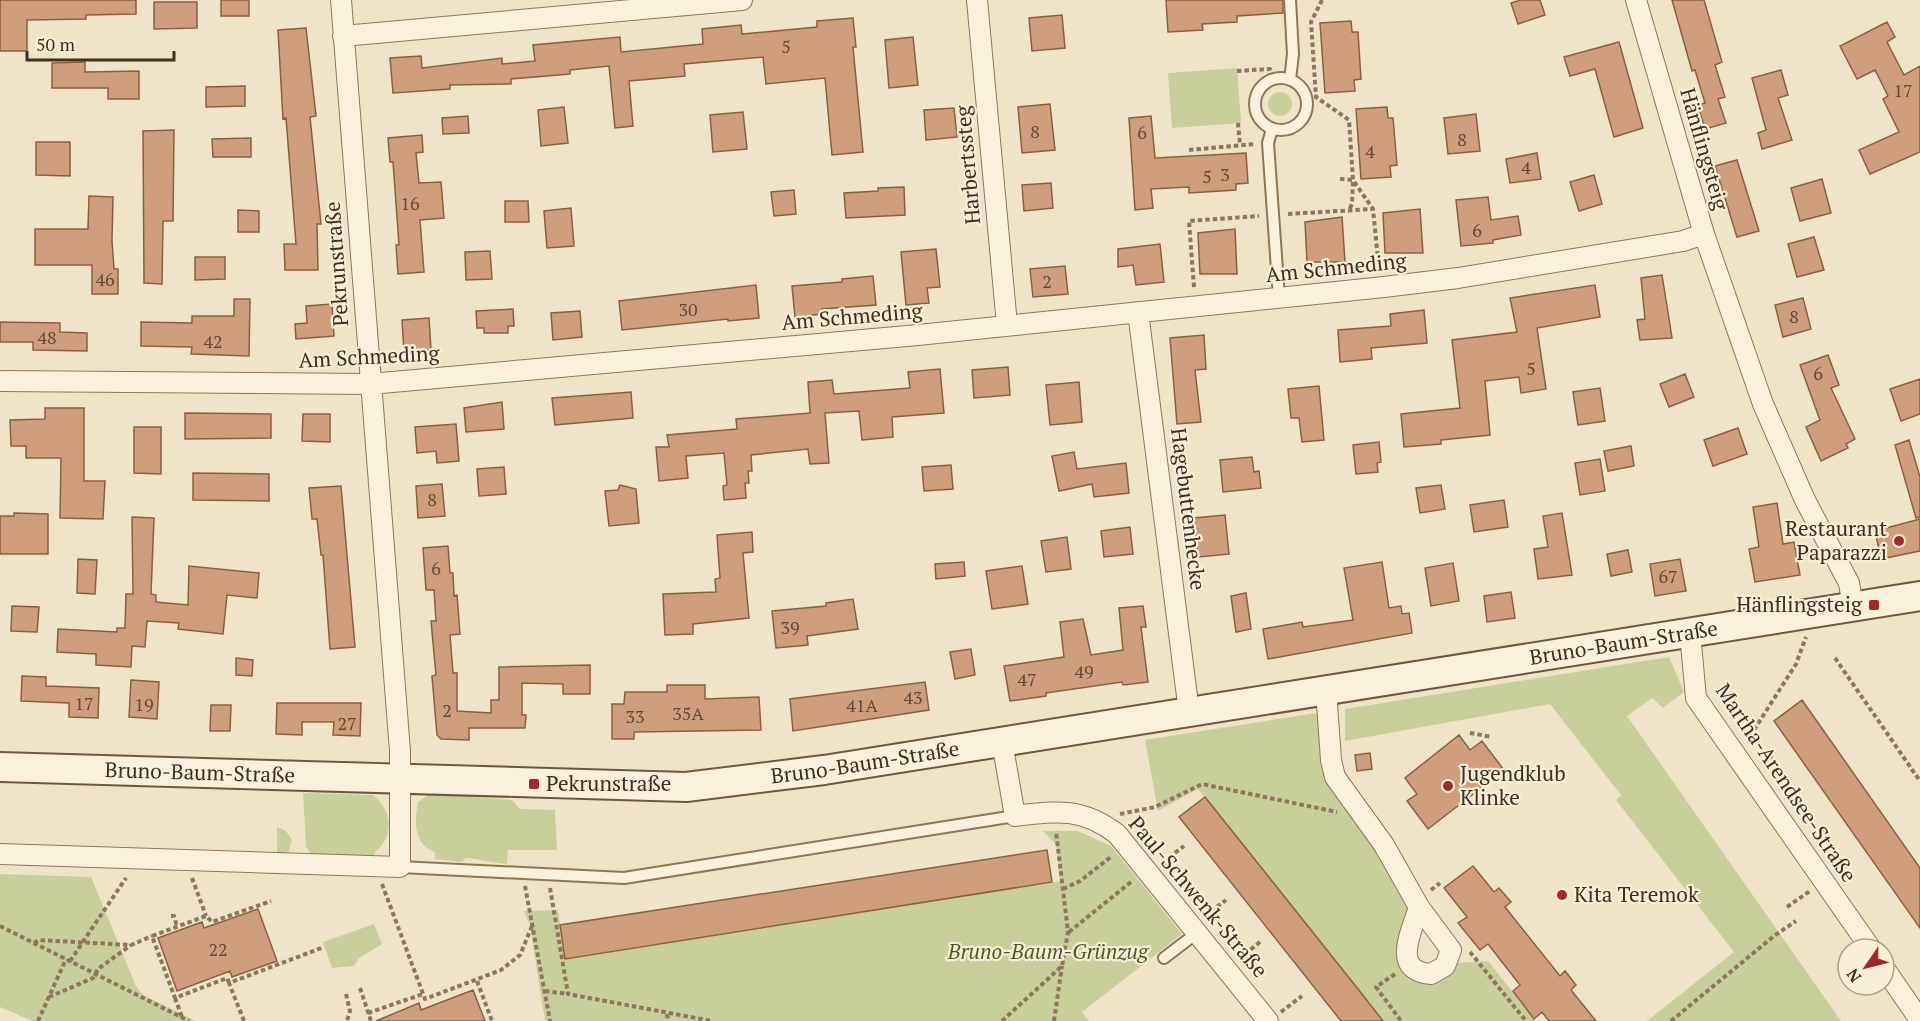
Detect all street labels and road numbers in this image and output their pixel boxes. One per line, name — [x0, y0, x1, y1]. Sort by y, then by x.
street label: Hänflingsteig — [1674, 84, 1736, 214]
street label: Harbertssteg — [948, 103, 986, 226]
street label: Pekrunstraße — [318, 201, 354, 328]
street label: Am Schmeding — [1264, 246, 1408, 288]
street label: Am Schmeding — [780, 296, 924, 336]
street label: Am Schmeding — [298, 338, 441, 374]
street label: Hagebuttenhecke — [1165, 426, 1213, 592]
street label: Bruno-Baum-Straße — [1527, 613, 1720, 671]
street label: Martha-Arendsee-Straße — [1710, 678, 1864, 887]
street label: Bruno-Baum-Straße — [769, 734, 961, 789]
street label: Bruno-Baum-Straße — [104, 755, 296, 789]
street label: Paul-Schwenk-Straße — [1123, 810, 1275, 983]

